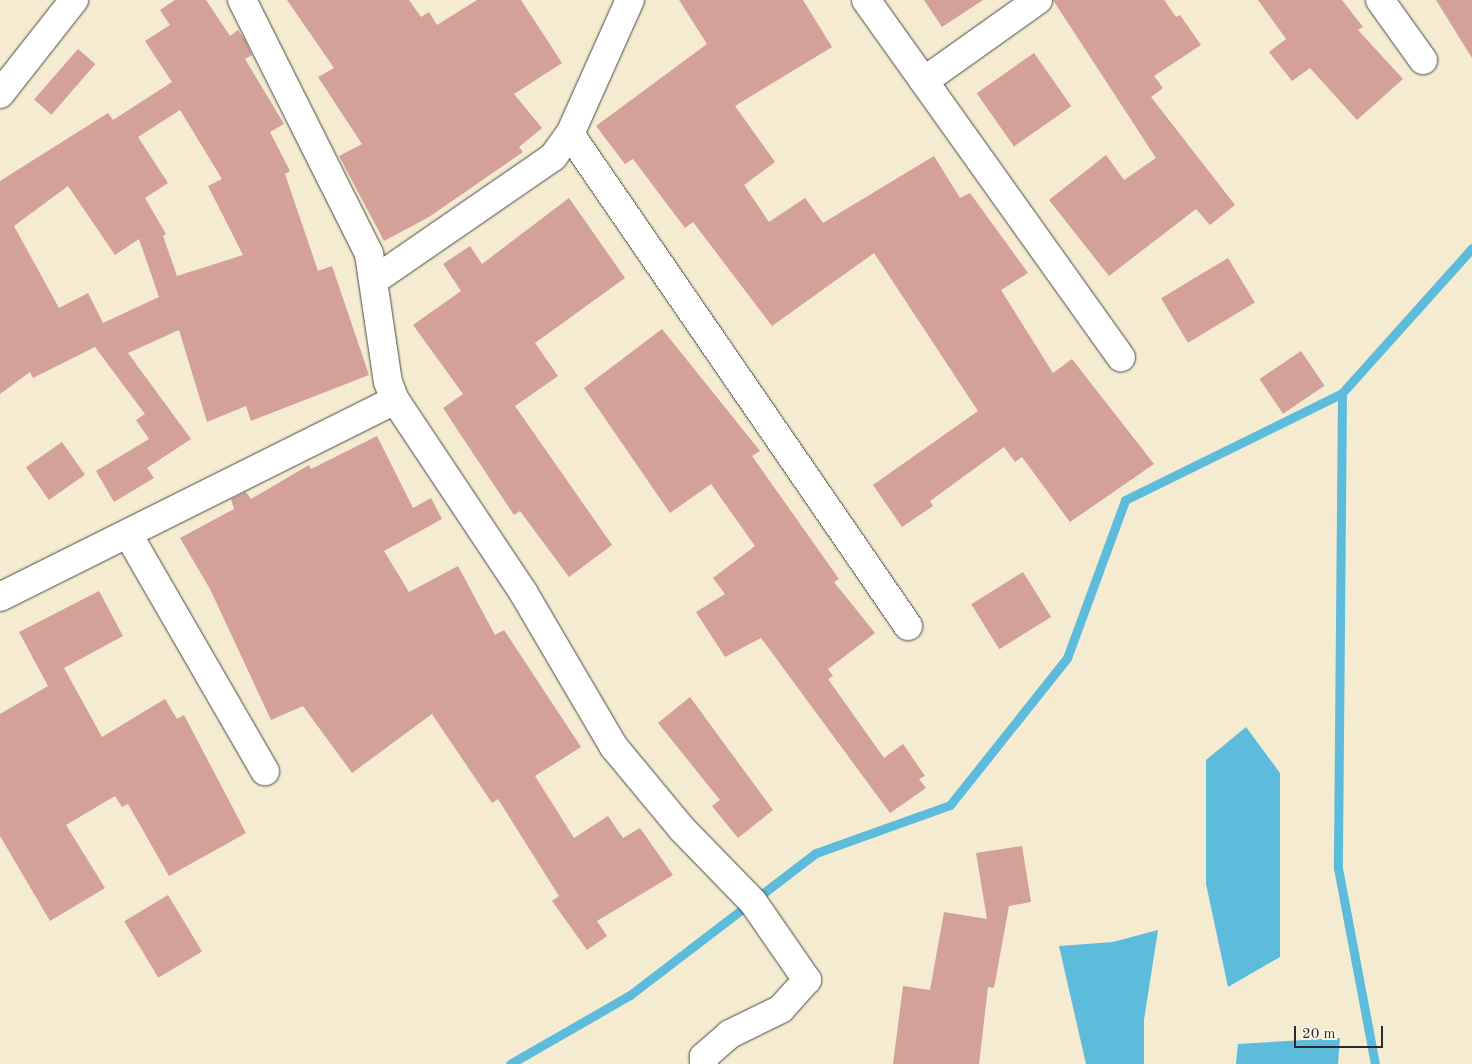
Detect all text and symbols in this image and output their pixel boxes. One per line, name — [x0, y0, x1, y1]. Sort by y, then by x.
scale bar — [1297, 1016, 1386, 1048]
text: 20 m — [1302, 1027, 1336, 1042]

